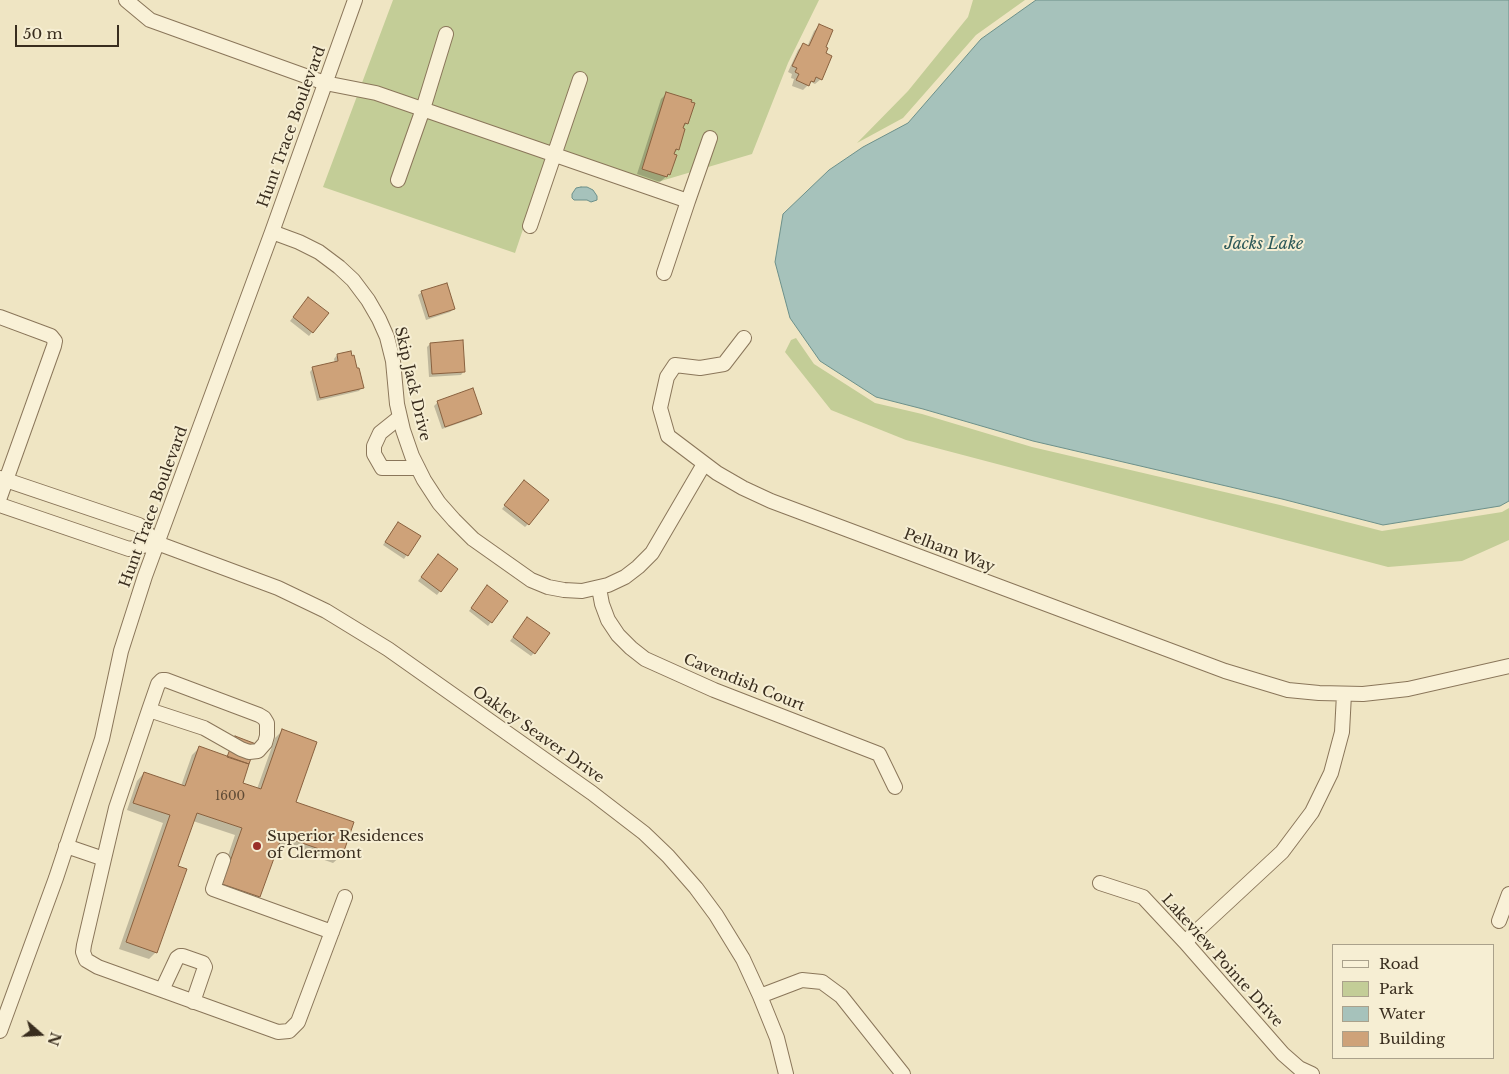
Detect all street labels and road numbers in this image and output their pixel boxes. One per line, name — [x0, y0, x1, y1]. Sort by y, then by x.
street label: Hunt Trace Boulevard — [254, 44, 330, 210]
street label: Skip Jack Drive — [390, 325, 434, 443]
street label: Hunt Trace Boulevard — [116, 424, 192, 590]
street label: Pelham Way — [901, 525, 997, 577]
street label: Cavendish Court — [681, 650, 807, 716]
street label: Oakley Seaver Drive — [469, 683, 607, 787]
street label: Lakeview Pointe Drive — [1158, 891, 1286, 1031]

